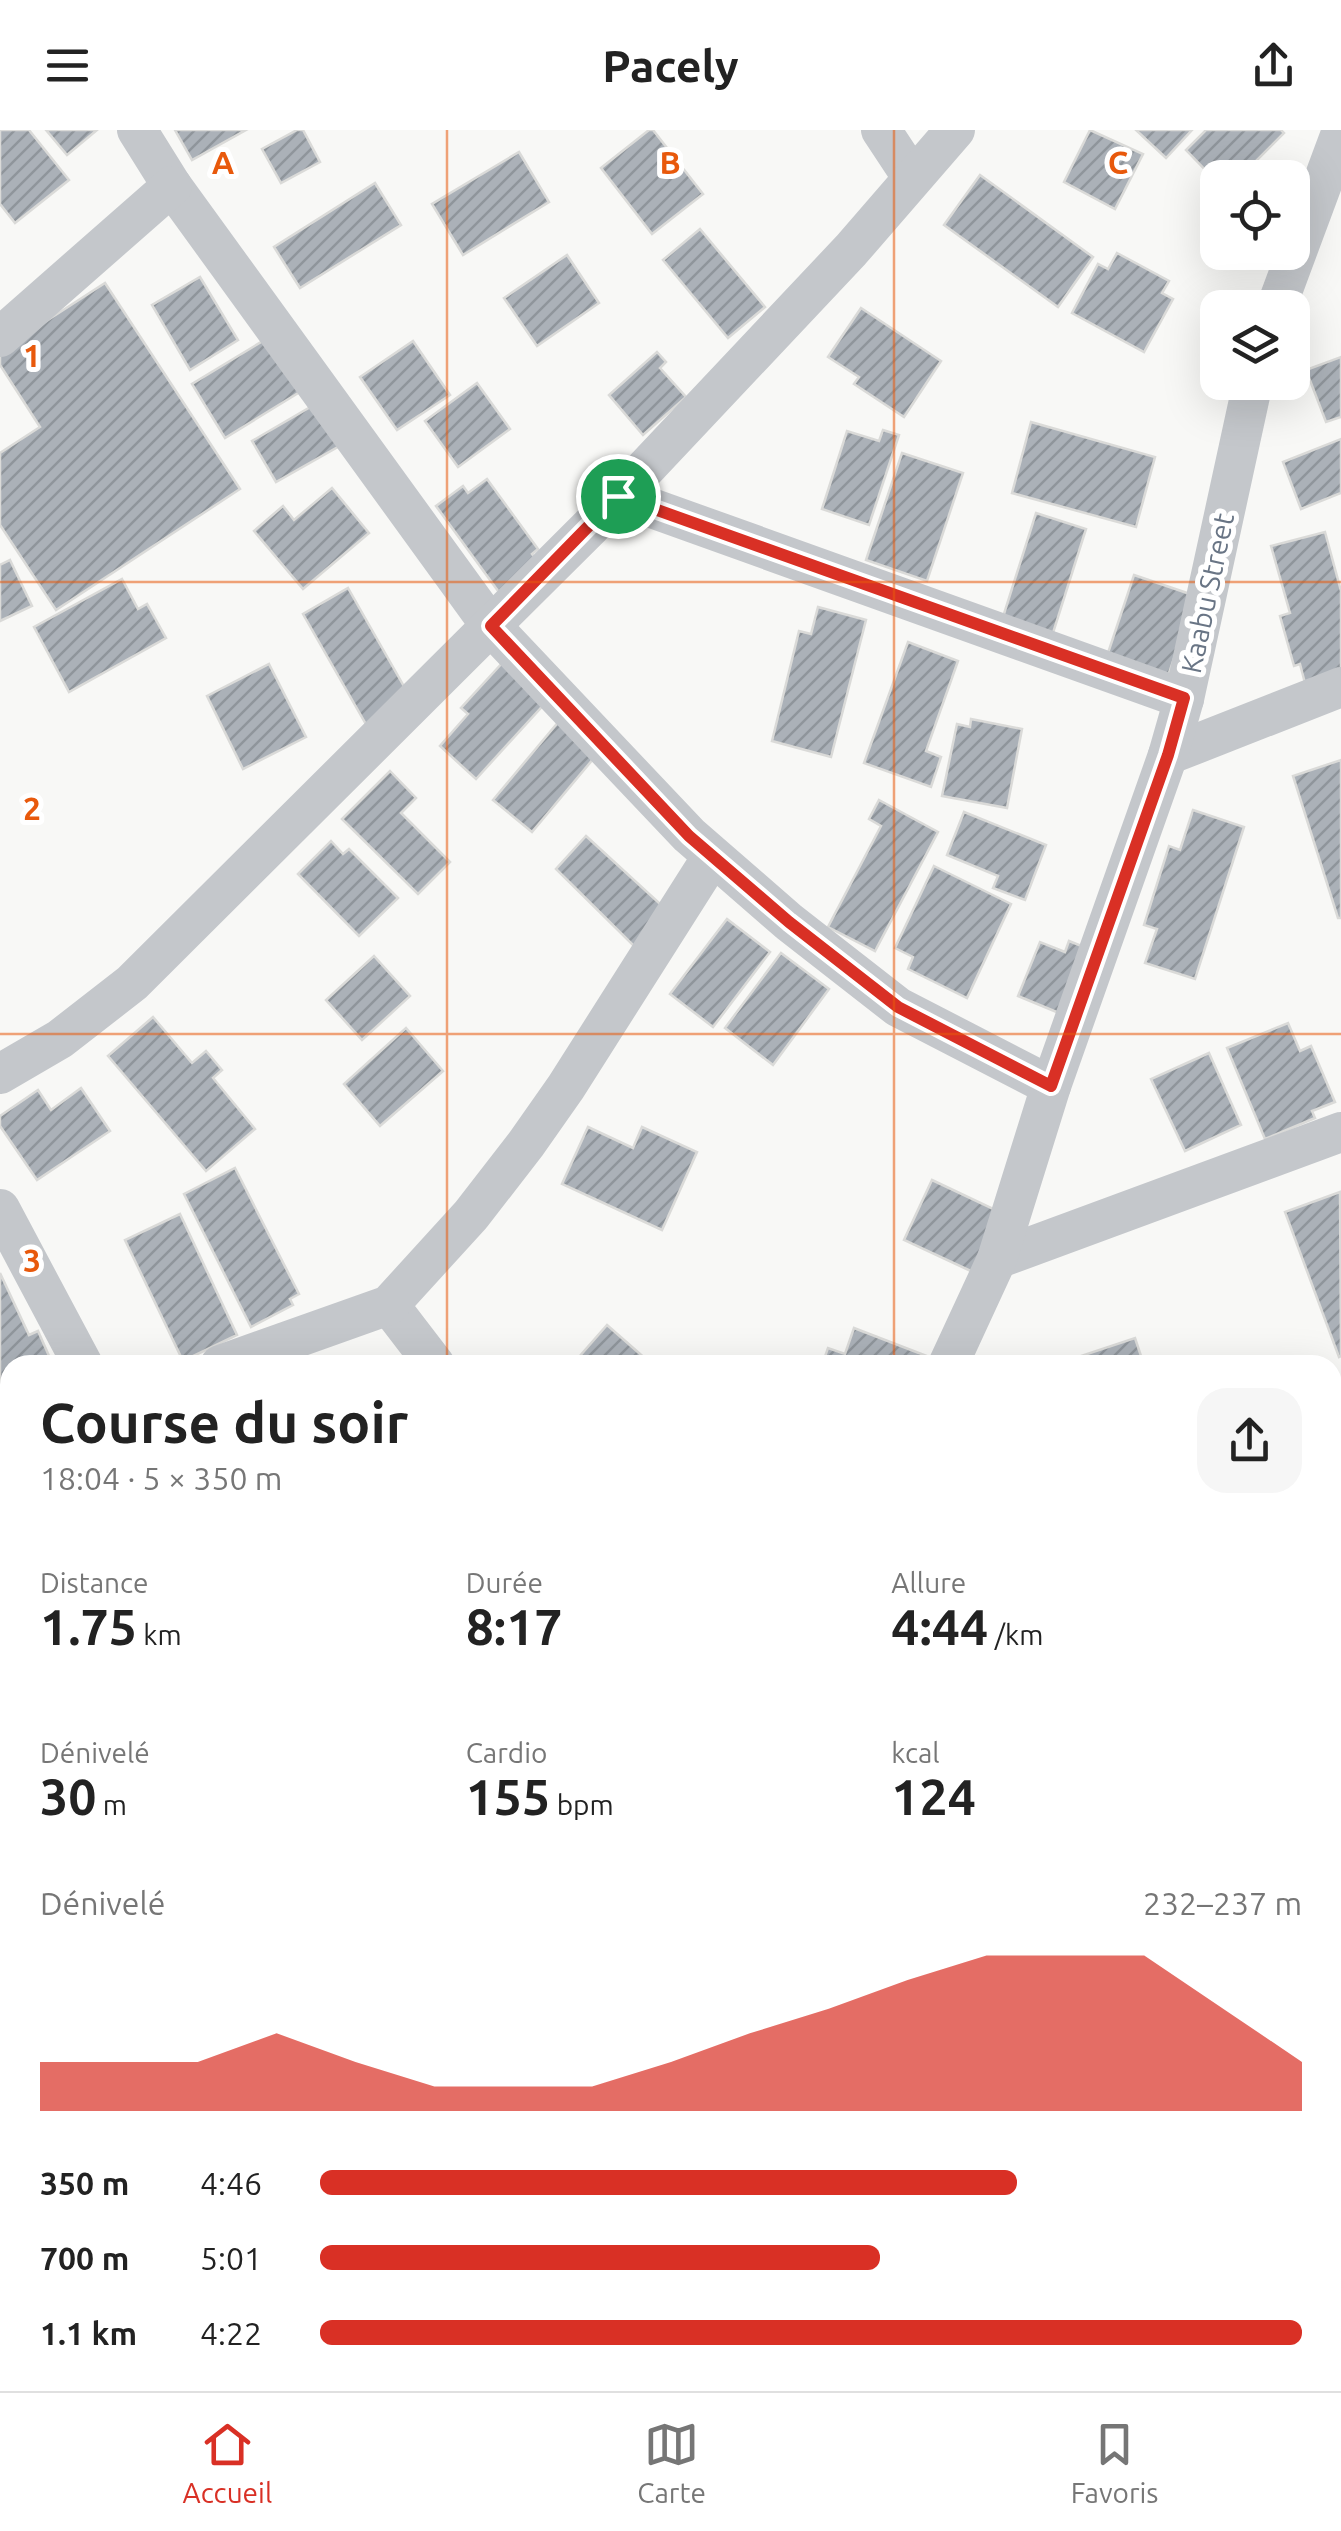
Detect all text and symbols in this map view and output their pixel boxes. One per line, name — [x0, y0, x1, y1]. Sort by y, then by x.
icon: menu — [40, 38, 95, 93]
icon: share — [1246, 38, 1301, 93]
text: Pacely — [602, 40, 739, 91]
text: A — [212, 144, 235, 180]
text: B — [659, 144, 681, 180]
text: C — [1108, 144, 1128, 180]
map controls — [1200, 160, 1310, 400]
button: locate — [1200, 160, 1310, 270]
button: layers — [1200, 290, 1310, 400]
text: 1 — [23, 337, 41, 373]
pin — [576, 454, 661, 539]
icon: arrive — [591, 469, 646, 524]
street label: Kaabu Street — [1175, 510, 1239, 676]
text: 2 — [23, 790, 41, 826]
text: 3 — [23, 1242, 41, 1278]
button: share — [1197, 1388, 1302, 1493]
text: Course du soir — [40, 1392, 408, 1453]
text: 18:04 · 5 × 350 m — [40, 1460, 282, 1496]
text: Distance — [40, 1567, 148, 1598]
text: Durée — [466, 1567, 543, 1598]
text: Allure — [891, 1567, 966, 1598]
text: 1.75 — [40, 1598, 137, 1654]
text: 8:17 — [466, 1598, 563, 1654]
text: 4:44 — [891, 1598, 988, 1654]
text: km — [137, 1619, 182, 1650]
text: /km — [988, 1619, 1043, 1650]
text: Dénivelé — [40, 1737, 150, 1768]
text: Cardio — [466, 1737, 547, 1768]
text: kcal — [891, 1737, 940, 1768]
text: 30 — [40, 1768, 96, 1824]
text: 155 — [466, 1768, 550, 1824]
text: 124 — [891, 1768, 976, 1824]
text: m — [96, 1789, 127, 1820]
text: bpm — [550, 1789, 614, 1820]
text: Dénivelé — [40, 1885, 166, 1921]
text: 232–237 m — [1143, 1885, 1302, 1921]
text: 350 m — [40, 2165, 129, 2201]
text: 4:46 — [200, 2165, 262, 2201]
text: 700 m — [40, 2240, 129, 2276]
text: 5:01 — [200, 2240, 262, 2276]
text: 1.1 km — [40, 2315, 137, 2351]
text: 4:22 — [200, 2315, 262, 2351]
tab: Accueil — [183, 2417, 272, 2508]
tab: Carte — [637, 2417, 706, 2508]
tab: Favoris — [1071, 2417, 1158, 2508]

